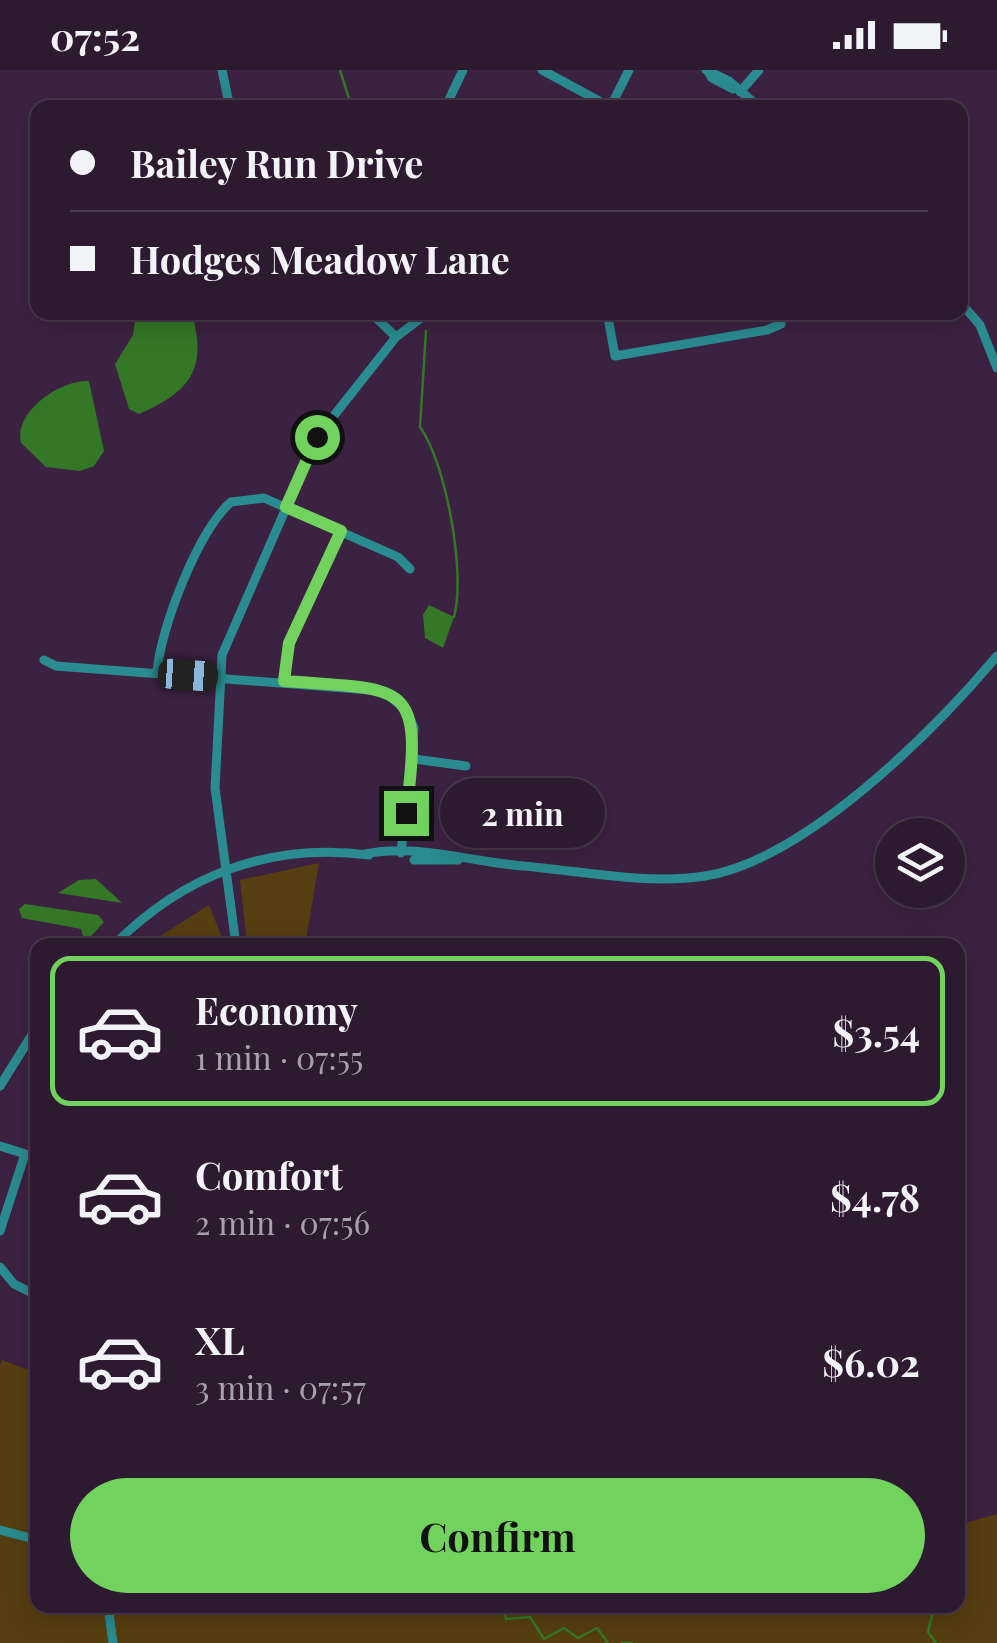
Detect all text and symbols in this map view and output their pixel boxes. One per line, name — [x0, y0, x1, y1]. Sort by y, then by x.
text: 07:52 — [50, 10, 140, 61]
text: Bailey Run Drive — [130, 137, 423, 188]
text: Hodges Meadow Lane — [130, 233, 510, 284]
route start — [295, 415, 340, 460]
car — [157, 658, 219, 692]
callout: 2 min — [441, 778, 606, 848]
route end — [384, 791, 429, 836]
text: 2 min — [481, 791, 564, 834]
map controls — [875, 818, 965, 908]
button: layers — [875, 818, 965, 908]
text: Economy — [195, 984, 358, 1035]
icon: car — [75, 986, 165, 1076]
text: $3.54 — [833, 1006, 920, 1057]
text: 1 min · 07:55 — [195, 1035, 363, 1078]
text: Comfort — [195, 1149, 343, 1200]
icon: car — [75, 1151, 165, 1241]
text: $4.78 — [830, 1171, 920, 1222]
text: 2 min · 07:56 — [195, 1200, 370, 1243]
text: XL — [195, 1314, 244, 1365]
icon: car — [75, 1316, 165, 1406]
text: $6.02 — [822, 1336, 920, 1387]
text: 3 min · 07:57 — [195, 1365, 366, 1408]
button: Confirm — [70, 1478, 925, 1593]

